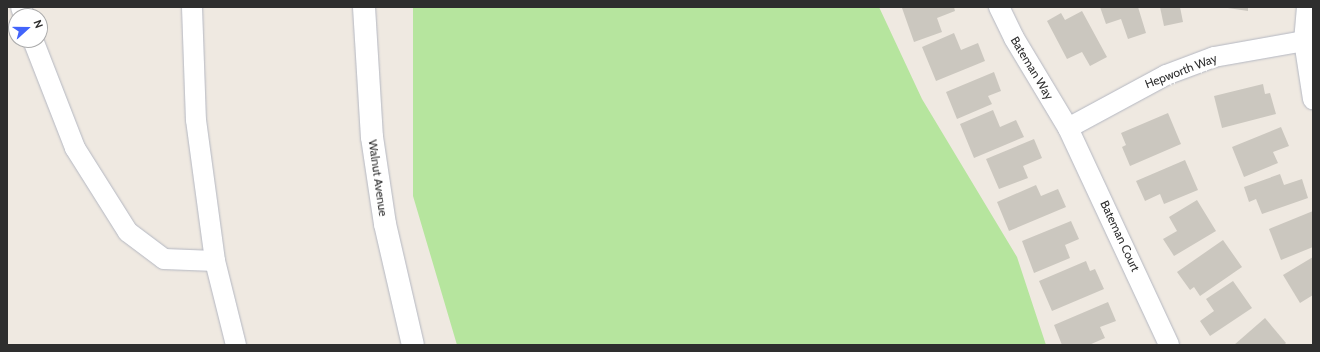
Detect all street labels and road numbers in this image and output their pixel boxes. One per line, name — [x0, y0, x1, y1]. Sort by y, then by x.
street label: Bateman Way — [1008, 34, 1056, 102]
street label: Hepworth Way — [1143, 51, 1219, 91]
street label: Walnut Avenue — [365, 139, 391, 217]
street label: Bateman Court — [1097, 198, 1143, 274]

